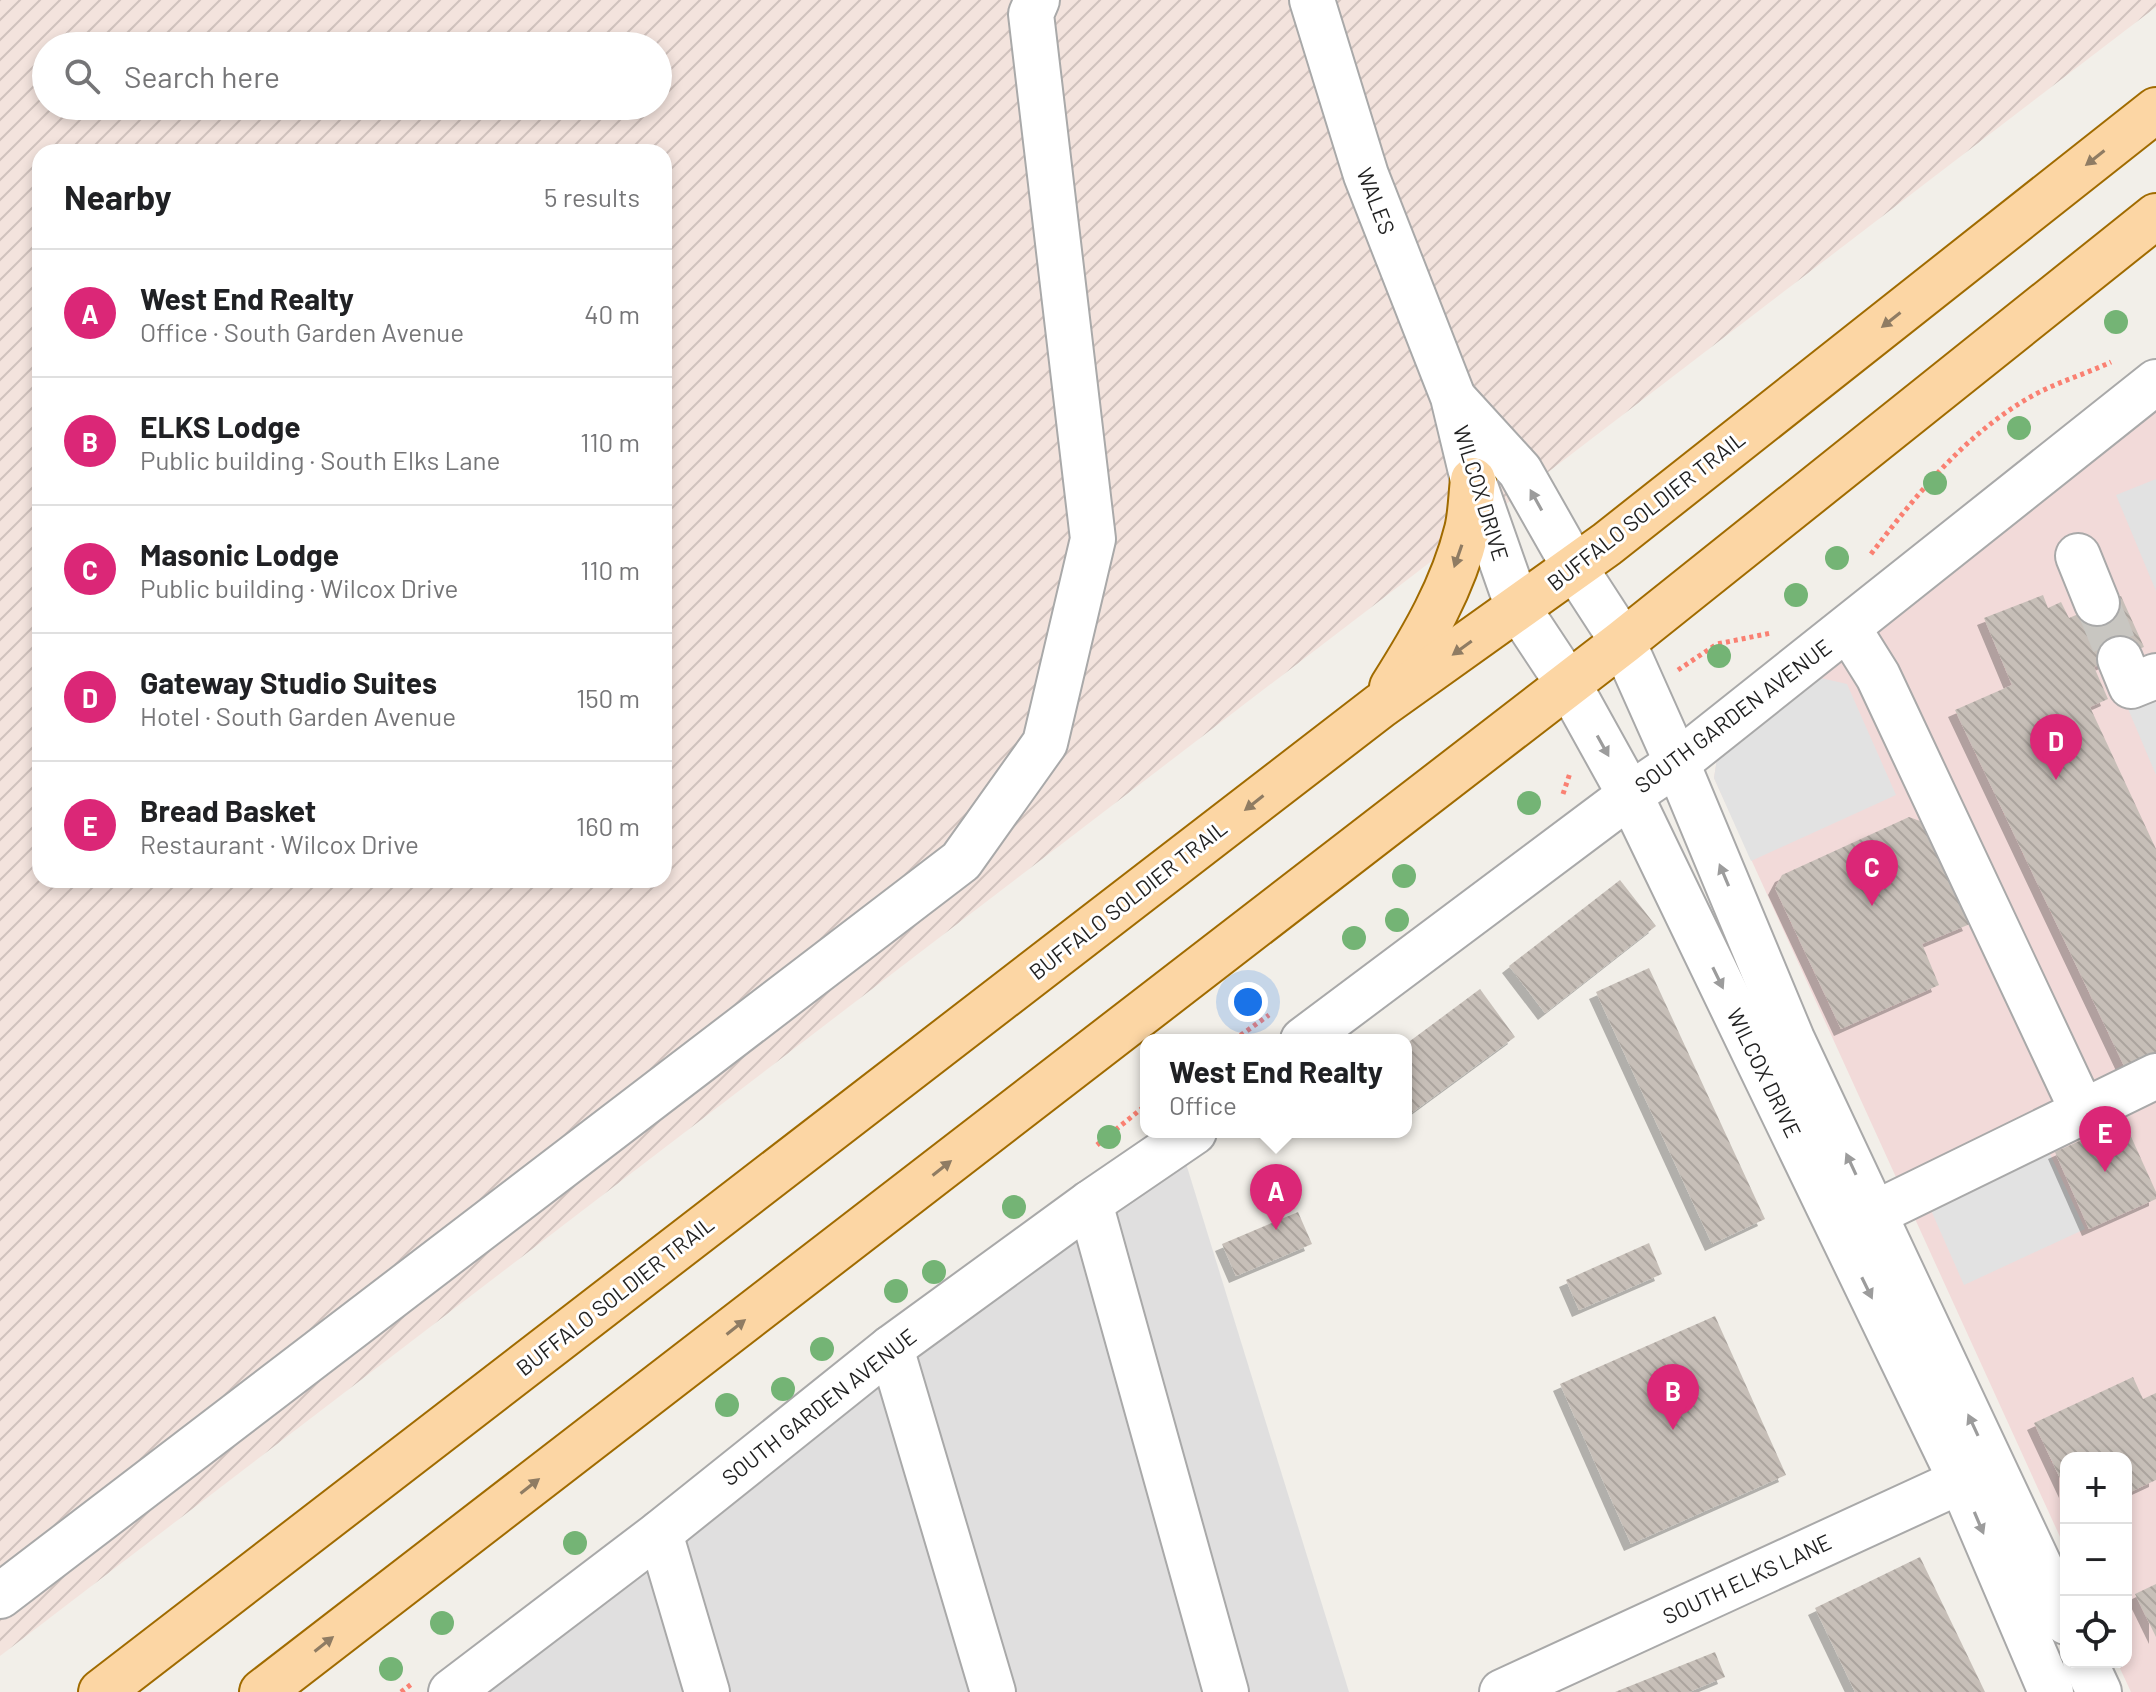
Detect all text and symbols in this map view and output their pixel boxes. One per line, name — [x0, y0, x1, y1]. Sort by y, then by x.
search box — [32, 32, 672, 120]
icon: search — [60, 54, 104, 98]
text: Search here — [124, 58, 280, 94]
one-way arrow — [2085, 150, 2105, 166]
street label: WALES — [1352, 164, 1401, 238]
text: Nearby — [64, 176, 172, 217]
text: 5 results — [544, 181, 640, 212]
text: West End Realty — [140, 280, 354, 316]
text: A — [81, 298, 99, 329]
text: 40 m — [584, 298, 640, 329]
one-way arrow — [1881, 311, 1901, 327]
text: Office · South Garden Avenue — [140, 316, 464, 347]
text: ELKS Lodge — [140, 408, 301, 444]
street label: WILCOX DRIVE — [1449, 422, 1515, 564]
street label: BUFFALO SOLDIER TRAIL — [1541, 425, 1749, 595]
text: B — [82, 426, 98, 457]
text: 110 m — [580, 426, 640, 457]
text: Public building · South Elks Lane — [140, 444, 500, 475]
one-way arrow — [1530, 489, 1543, 512]
text: Masonic Lodge — [140, 536, 339, 572]
one-way arrow — [1451, 544, 1464, 568]
text: C — [82, 554, 98, 585]
text: 110 m — [580, 554, 640, 585]
text: Public building · Wilcox Drive — [140, 572, 458, 603]
street label: SOUTH GARDEN AVENUE — [1629, 633, 1836, 798]
one-way arrow — [1452, 639, 1472, 655]
text: Gateway Studio Suites — [140, 664, 437, 700]
text: D — [82, 682, 98, 713]
text: 150 m — [576, 682, 640, 713]
text: Hotel · South Garden Avenue — [140, 700, 456, 731]
pin: D — [2030, 714, 2082, 780]
one-way arrow — [1596, 734, 1610, 757]
text: Bread Basket — [140, 792, 316, 828]
one-way arrow — [1244, 795, 1264, 811]
text: E — [82, 810, 98, 841]
text: 160 m — [576, 810, 640, 841]
street label: BUFFALO SOLDIER TRAIL — [1023, 814, 1231, 984]
text: Restaurant · Wilcox Drive — [140, 828, 419, 859]
pin: C — [1846, 840, 1898, 906]
one-way arrow — [1717, 863, 1730, 887]
one-way arrow — [1712, 967, 1725, 990]
your location — [1228, 982, 1268, 1022]
street label: WILCOX DRIVE — [1722, 1004, 1807, 1141]
popup — [1140, 1034, 1412, 1138]
text: West End Realty — [1169, 1053, 1383, 1089]
text: Office — [1169, 1089, 1237, 1120]
pin: E — [2079, 1106, 2131, 1172]
one-way arrow — [1844, 1152, 1858, 1176]
one-way arrow — [932, 1161, 952, 1177]
pin: A — [1250, 1164, 1302, 1230]
street label: BUFFALO SOLDIER TRAIL — [510, 1210, 718, 1380]
one-way arrow — [1860, 1277, 1874, 1300]
one-way arrow — [726, 1319, 746, 1335]
street label: SOUTH GARDEN AVENUE — [716, 1322, 921, 1490]
pin: B — [1647, 1364, 1699, 1430]
one-way arrow — [1966, 1413, 1980, 1437]
map controls — [2060, 1452, 2132, 1668]
button: + — [2060, 1452, 2132, 1524]
one-way arrow — [520, 1478, 540, 1494]
one-way arrow — [1972, 1512, 1985, 1535]
button: − — [2060, 1524, 2132, 1596]
street label: SOUTH ELKS LANE — [1658, 1528, 1835, 1629]
button: locate — [2060, 1596, 2132, 1668]
one-way arrow — [314, 1637, 334, 1653]

